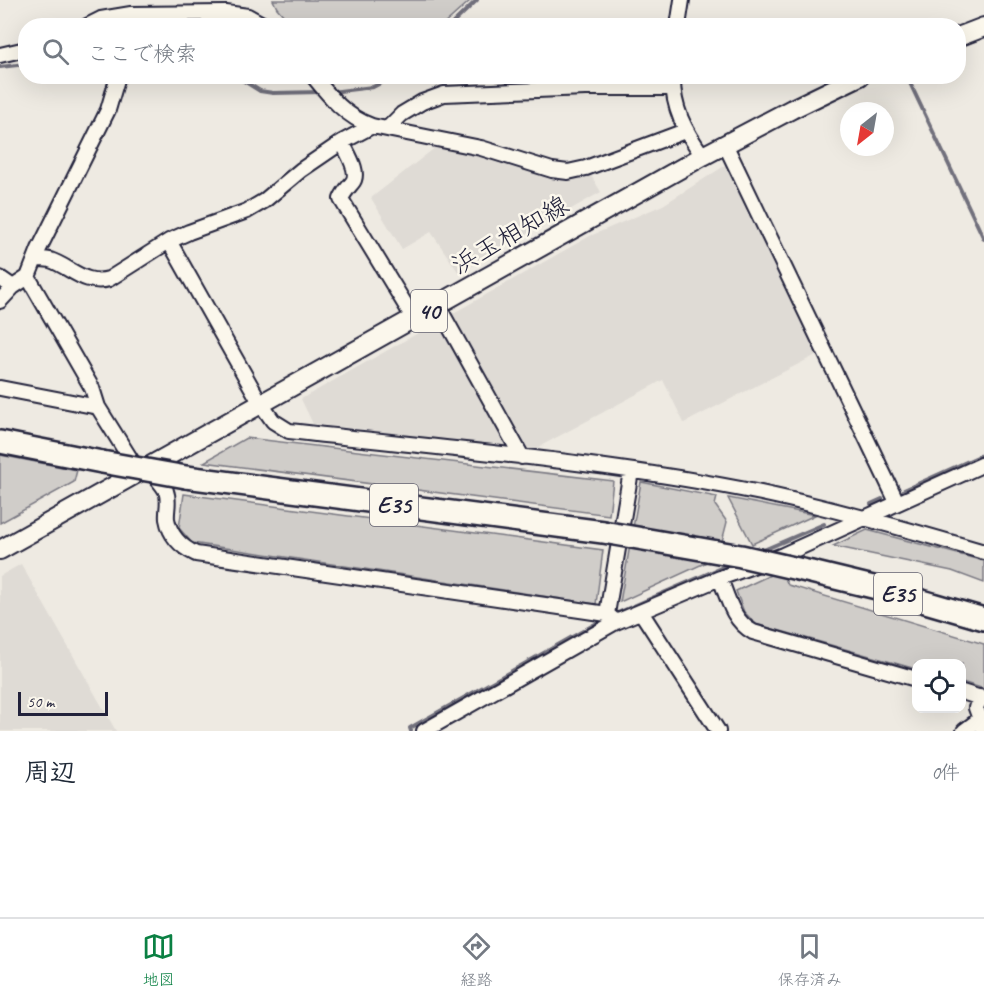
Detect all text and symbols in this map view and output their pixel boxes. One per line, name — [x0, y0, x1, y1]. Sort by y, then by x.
search box — [18, 18, 966, 84]
icon: search — [39, 35, 72, 68]
text: ここで検索 — [87, 40, 197, 68]
north arrow — [840, 102, 894, 156]
street label: 浜玉相知線 — [445, 188, 575, 282]
road number: 40 — [411, 290, 447, 332]
road number: E35 — [370, 484, 418, 526]
road number: E35 — [874, 573, 922, 615]
map controls — [912, 659, 966, 713]
button: locate — [912, 659, 966, 713]
scale bar — [18, 689, 108, 716]
text: 50 m — [27, 692, 54, 712]
text: 周辺 — [24, 756, 76, 789]
text: 0件 — [931, 760, 960, 785]
tab: 地図 — [142, 930, 175, 990]
tab: 経路 — [460, 930, 493, 990]
tab: 保存済み — [778, 930, 842, 990]

